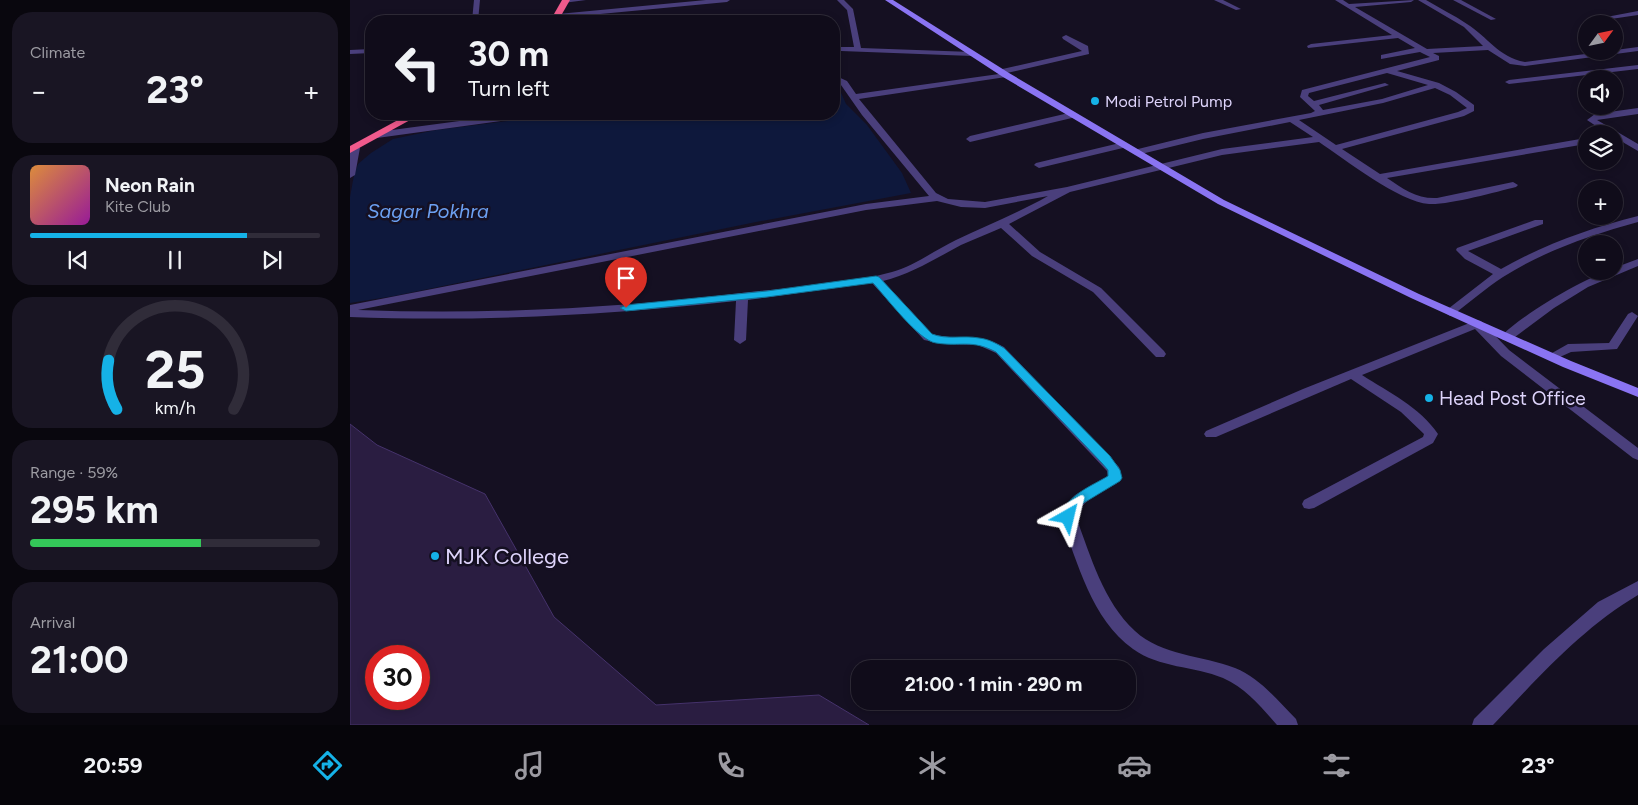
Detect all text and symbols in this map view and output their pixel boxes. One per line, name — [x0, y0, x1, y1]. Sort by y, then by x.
north arrow — [1578, 15, 1622, 60]
map controls — [1578, 15, 1623, 280]
text: 30 m — [468, 33, 549, 75]
icon: left — [385, 35, 450, 100]
text: Climate — [30, 43, 85, 62]
text: 23° — [146, 67, 204, 113]
button: sound — [1578, 70, 1623, 115]
text: − — [30, 74, 47, 108]
text: + — [303, 74, 320, 108]
text: Turn left — [468, 75, 550, 102]
place label: Modi Petrol Pump — [1105, 92, 1232, 111]
marker: Modi Petrol Pump — [1089, 95, 1101, 107]
button: layers — [1578, 125, 1623, 170]
text: Neon Rain — [105, 174, 195, 197]
button: + — [1578, 180, 1623, 225]
text: Kite Club — [105, 197, 171, 216]
water label: Sagar Pokhra — [367, 199, 489, 223]
button: − — [1578, 235, 1623, 280]
icon: previous — [64, 246, 92, 274]
icon: pause — [161, 246, 189, 274]
icon: next — [258, 246, 286, 274]
pin — [605, 257, 647, 308]
icon: arrive — [612, 264, 640, 292]
text: 25 — [145, 339, 205, 401]
place label: Head Post Office — [1439, 387, 1586, 410]
marker: Head Post Office — [1423, 392, 1435, 404]
text: km/h — [155, 397, 195, 418]
text: Range · 59% — [30, 463, 118, 482]
text: 295 km — [30, 487, 159, 533]
position arrow — [1041, 490, 1093, 542]
place label: MJK College — [445, 543, 569, 570]
marker: MJK College — [429, 550, 441, 562]
text: Arrival — [30, 613, 75, 632]
text: 21:00 — [30, 637, 129, 683]
speed limit sign: 30 — [365, 645, 430, 710]
text: 21:00 · 1 min · 290 m — [905, 673, 1082, 696]
icon: directions — [310, 748, 345, 783]
icon: music — [512, 748, 547, 783]
icon: phone — [713, 748, 748, 783]
icon: climate — [915, 748, 950, 783]
icon: car — [1117, 748, 1152, 783]
icon: filters — [1319, 748, 1354, 783]
text: 20:59 — [83, 752, 143, 779]
text: 23° — [1521, 752, 1555, 779]

